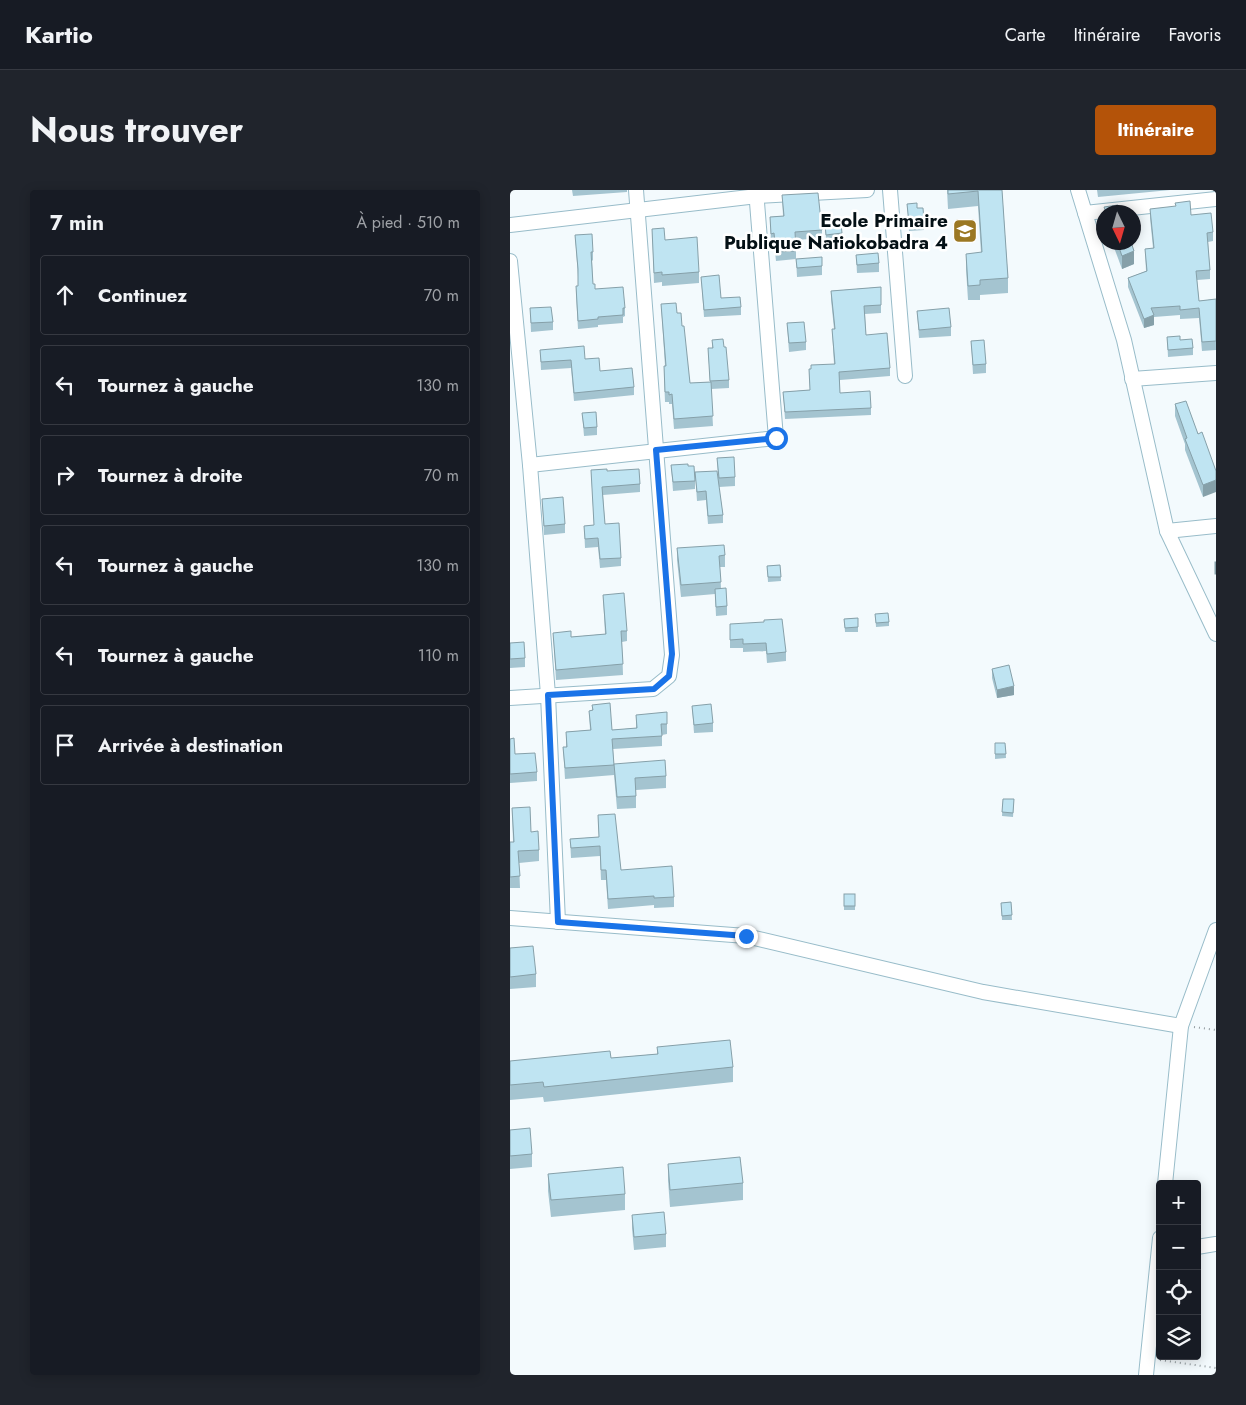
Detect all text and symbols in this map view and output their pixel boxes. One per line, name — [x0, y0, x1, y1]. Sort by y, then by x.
text: Kartio — [25, 17, 93, 52]
text: Carte — [1005, 22, 1046, 48]
text: Itinéraire — [1074, 22, 1140, 48]
text: Favoris — [1168, 22, 1221, 48]
text: Nous trouver — [30, 105, 243, 155]
button: Itinéraire — [1095, 105, 1216, 155]
north arrow — [1096, 205, 1141, 250]
place label: Ecole Primaire Publique Natiokobadra 4 — [724, 207, 948, 256]
text: 7 min — [50, 208, 104, 238]
text: À pied · 510 m — [356, 211, 460, 234]
school or university icon: Ecole Primaire Publique Natiokobadra 4 — [952, 218, 978, 244]
icon: ahead — [51, 281, 79, 309]
text: Continuez — [98, 282, 187, 309]
text: 70 m — [424, 284, 459, 307]
icon: left — [51, 371, 79, 399]
text: Tournez à gauche — [98, 372, 254, 399]
text: 130 m — [416, 374, 459, 397]
route start — [765, 427, 788, 450]
icon: right — [51, 461, 79, 489]
text: Tournez à droite — [98, 462, 243, 489]
text: 70 m — [424, 464, 459, 487]
icon: left — [51, 551, 79, 579]
text: Tournez à gauche — [98, 552, 254, 579]
text: 130 m — [416, 554, 459, 577]
icon: left — [51, 641, 79, 669]
text: Tournez à gauche — [98, 642, 254, 669]
text: 110 m — [418, 644, 459, 667]
icon: arrive — [51, 731, 79, 759]
text: Arrivée à destination — [98, 732, 283, 759]
route end — [735, 925, 758, 948]
map controls — [1156, 1180, 1201, 1360]
button: + — [1156, 1180, 1201, 1225]
button: − — [1156, 1225, 1201, 1270]
button: locate — [1156, 1270, 1201, 1315]
button: layers — [1156, 1315, 1201, 1360]

